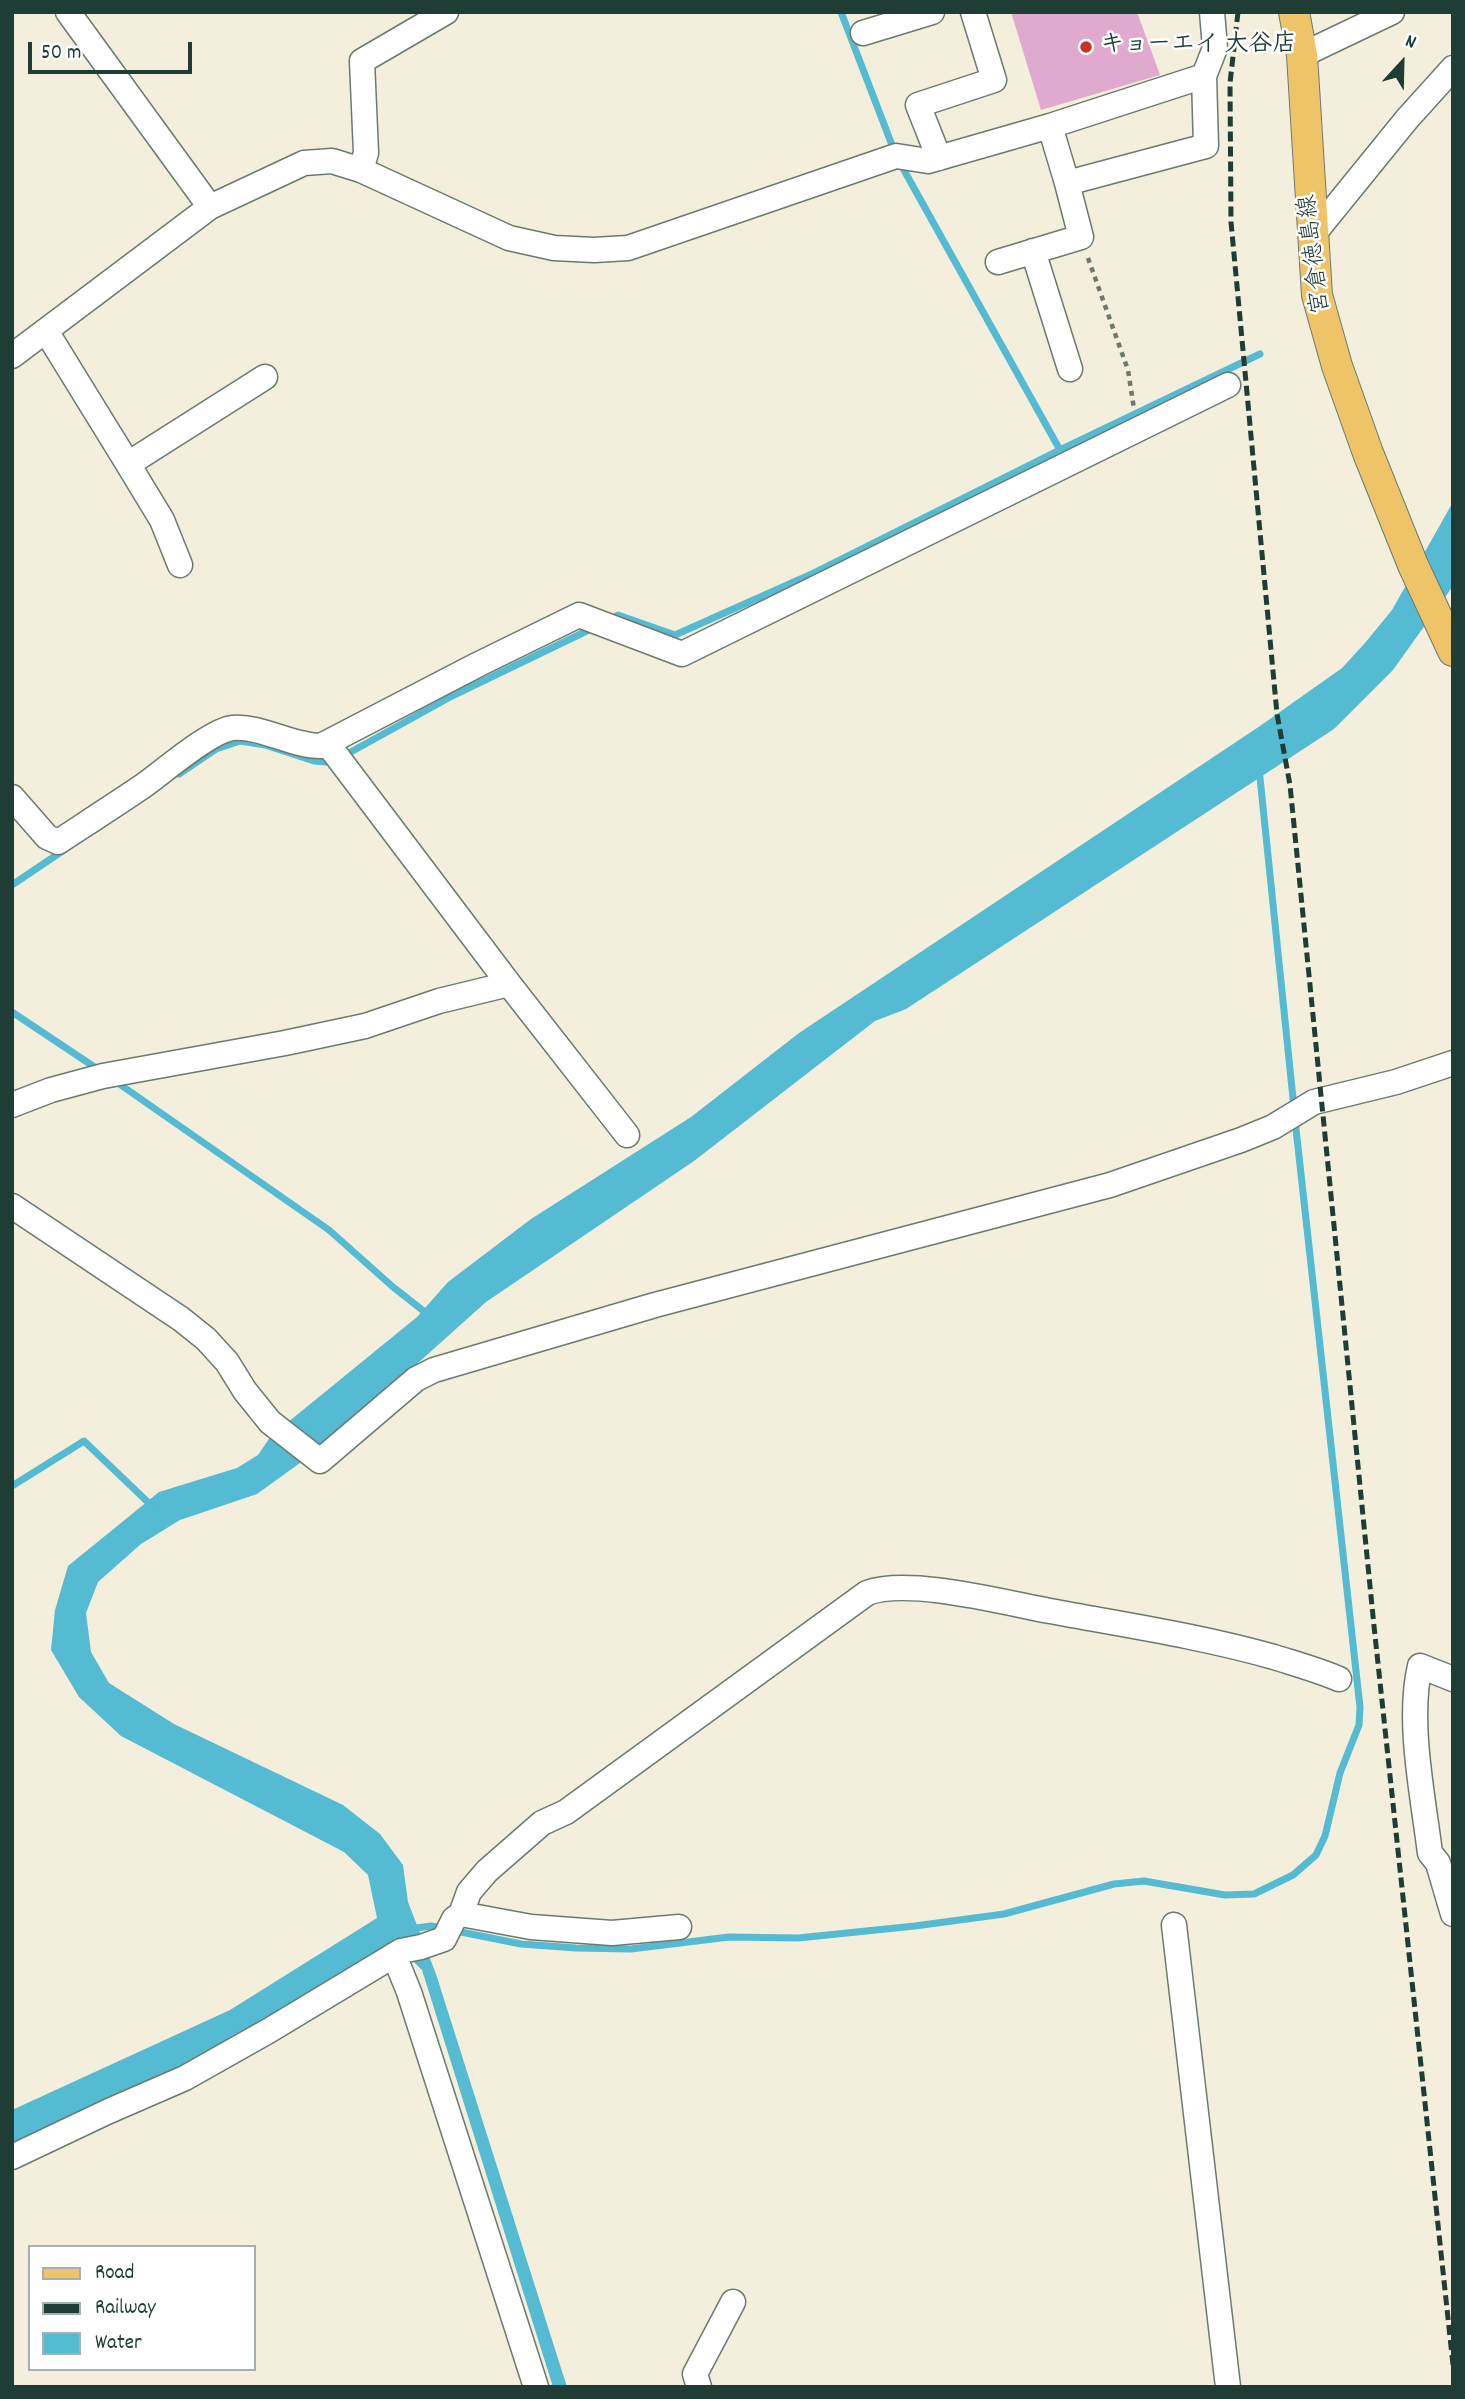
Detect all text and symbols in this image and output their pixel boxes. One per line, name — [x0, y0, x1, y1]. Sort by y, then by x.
scale bar — [32, 28, 196, 72]
north arrow — [1367, 28, 1437, 98]
text: N — [1401, 29, 1419, 57]
place label: キョーエイ 大谷店 — [1100, 33, 1297, 61]
text: 50 m — [41, 39, 81, 69]
marker: キョーエイ 大谷店 — [1078, 39, 1094, 55]
street label: 宮倉徳島線 — [1295, 193, 1339, 315]
legend — [28, 2245, 256, 2371]
text: Road — [95, 2259, 134, 2289]
text: Railway — [95, 2294, 156, 2324]
text: Water — [95, 2329, 142, 2359]

